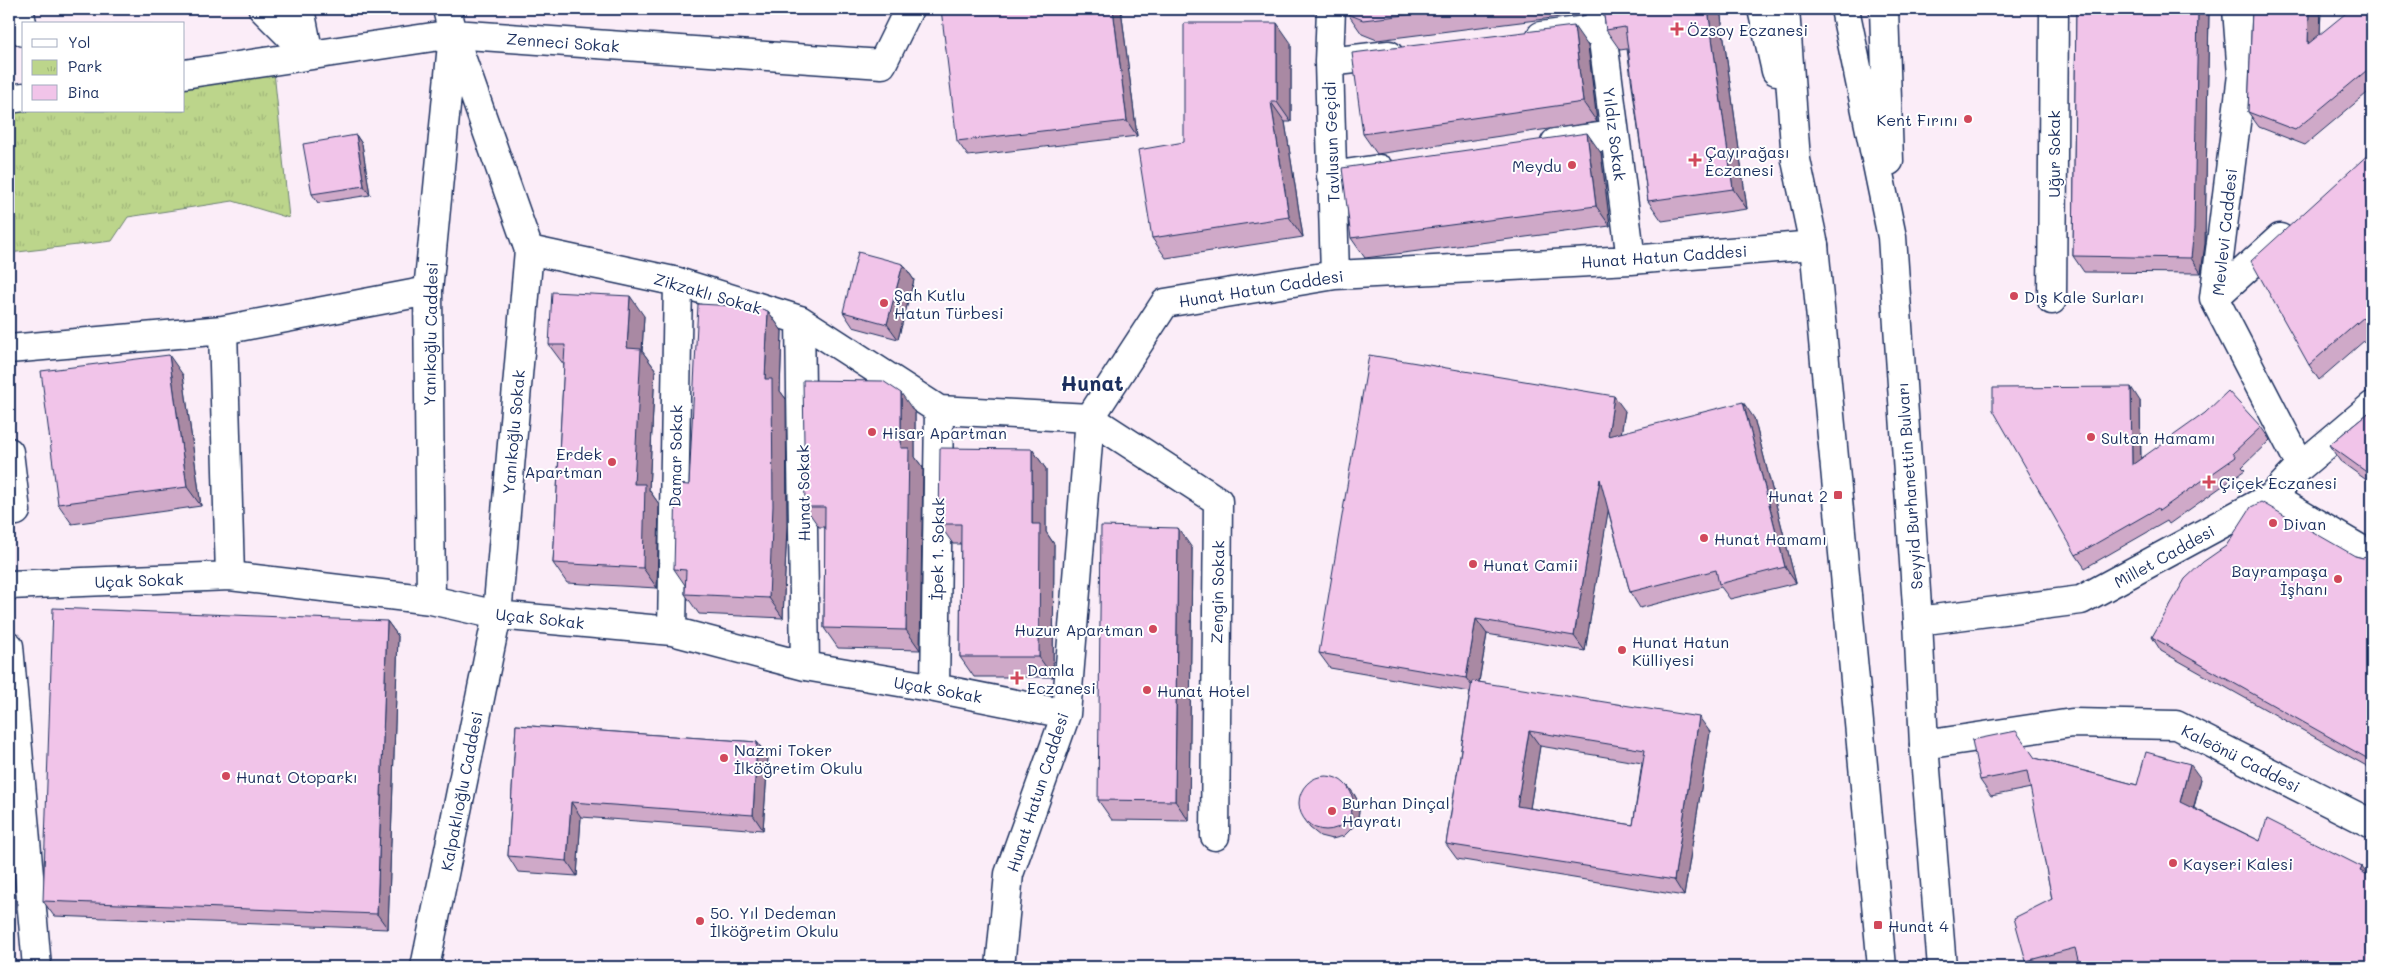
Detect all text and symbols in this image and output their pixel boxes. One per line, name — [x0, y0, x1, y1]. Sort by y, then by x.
place label: Özsoy Eczanesi — [1687, 19, 1808, 40]
legend — [22, 22, 185, 112]
marker: Özsoy Eczanesi — [1671, 23, 1683, 35]
street label: Zenneci Sokak — [506, 28, 620, 56]
text: Yol — [68, 32, 91, 52]
text: Park — [68, 56, 102, 76]
street label: Tavlusun Geçidi — [1318, 81, 1344, 203]
text: Bina — [68, 82, 100, 102]
street label: Yıldız Sokak — [1599, 86, 1631, 182]
place label: Kent Fırını — [1876, 109, 1958, 130]
street label: Uğur Sokak — [2043, 110, 2064, 198]
marker: Kent Fırını — [1962, 113, 1974, 125]
place label: Çayırağası Eczanesi — [1705, 141, 1790, 180]
marker: Çayırağası Eczanesi — [1689, 154, 1701, 166]
place label: Meydu — [1512, 155, 1562, 176]
marker: Meydu — [1566, 159, 1578, 171]
street label: Mevlevi Caddesi — [2207, 167, 2241, 297]
street label: Hunat Hatun Caddesi — [1580, 240, 1748, 272]
street label: Yanıkoğlu Caddesi — [418, 262, 442, 406]
street label: Hunat Hatun Caddesi — [1177, 265, 1345, 311]
street label: Zikzaklı Sokak — [652, 268, 764, 318]
place label: Şah Kutlu Hatun Türbesi — [894, 284, 1004, 323]
place label: Dış Kale Surları — [2024, 286, 2144, 307]
marker: Dış Kale Surları — [2008, 290, 2020, 302]
marker: Şah Kutlu Hatun Türbesi — [878, 297, 890, 309]
street label: Yanıkoğlu Sokak — [497, 369, 529, 495]
district label: Hunat — [1060, 369, 1124, 396]
street label: Seyyid Burhanettin Bulvarı — [1891, 382, 1927, 590]
street label: Damar Sokak — [664, 405, 686, 507]
place label: Hisar Apartman — [882, 422, 1007, 443]
marker: Hisar Apartman — [866, 426, 878, 438]
place label: Sultan Hamamı — [2101, 427, 2216, 448]
marker: Sultan Hamamı — [2085, 431, 2097, 443]
place label: Erdek Apartman — [524, 443, 602, 482]
street label: Hunat Sokak — [792, 445, 814, 541]
marker: Erdek Apartman — [606, 456, 618, 468]
place label: Çiçek Eczanesi — [2219, 472, 2337, 493]
marker: Çiçek Eczanesi — [2203, 476, 2215, 488]
place label: Hunat 2 — [1768, 485, 1828, 506]
marker: Hunat 2 — [1832, 489, 1844, 501]
street label: İpek 1. Sokak — [926, 497, 948, 601]
place label: Divan — [2283, 513, 2326, 534]
marker: Divan — [2267, 517, 2279, 529]
street label: Millet Caddesi — [2110, 520, 2218, 592]
place label: Hunat Hamamı — [1714, 528, 1827, 549]
marker: Hunat Hamamı — [1698, 532, 1710, 544]
street label: Zengin Sokak — [1206, 540, 1228, 644]
place label: Hunat Camii — [1483, 554, 1578, 575]
marker: Hunat Camii — [1467, 558, 1479, 570]
place label: Bayrampaşa İşhanı — [2231, 560, 2328, 599]
street label: Uçak Sokak — [94, 568, 184, 592]
marker: Bayrampaşa İşhanı — [2332, 573, 2344, 585]
street label: Uçak Sokak — [495, 603, 585, 633]
place label: Huzur Apartman — [1014, 619, 1143, 640]
marker: Huzur Apartman — [1147, 623, 1159, 635]
place label: Hunat Hatun Külliyesi — [1632, 631, 1729, 670]
marker: Hunat Hatun Külliyesi — [1616, 644, 1628, 656]
place label: Damla Eczanesi — [1027, 659, 1096, 698]
street label: Uçak Sokak — [892, 671, 984, 707]
marker: Damla Eczanesi — [1011, 672, 1023, 684]
place label: Hunat Hotel — [1157, 680, 1250, 701]
marker: Hunat Hotel — [1141, 684, 1153, 696]
street label: Kalpaklıoğlu Caddesi — [435, 709, 487, 873]
street label: Hunat Hatun Caddesi — [1001, 710, 1073, 874]
street label: Kaleönü Caddesi — [2178, 719, 2304, 797]
place label: Nazmi Toker İlköğretim Okulu — [734, 739, 863, 778]
marker: Nazmi Toker İlköğretim Okulu — [718, 752, 730, 764]
place label: Hunat Otoparkı — [236, 766, 358, 787]
marker: Hunat Otoparkı — [220, 770, 232, 782]
place label: Burhan Dinçal Hayratı — [1342, 792, 1450, 831]
marker: Burhan Dinçal Hayratı — [1326, 805, 1338, 817]
place label: Kayseri Kalesi — [2183, 853, 2293, 874]
marker: Kayseri Kalesi — [2167, 857, 2179, 869]
place label: 50. Yıl Dedeman İlköğretim Okulu — [710, 902, 839, 941]
marker: 50. Yıl Dedeman İlköğretim Okulu — [694, 915, 706, 927]
place label: Hunat 4 — [1888, 915, 1949, 936]
marker: Hunat 4 — [1872, 919, 1884, 931]

